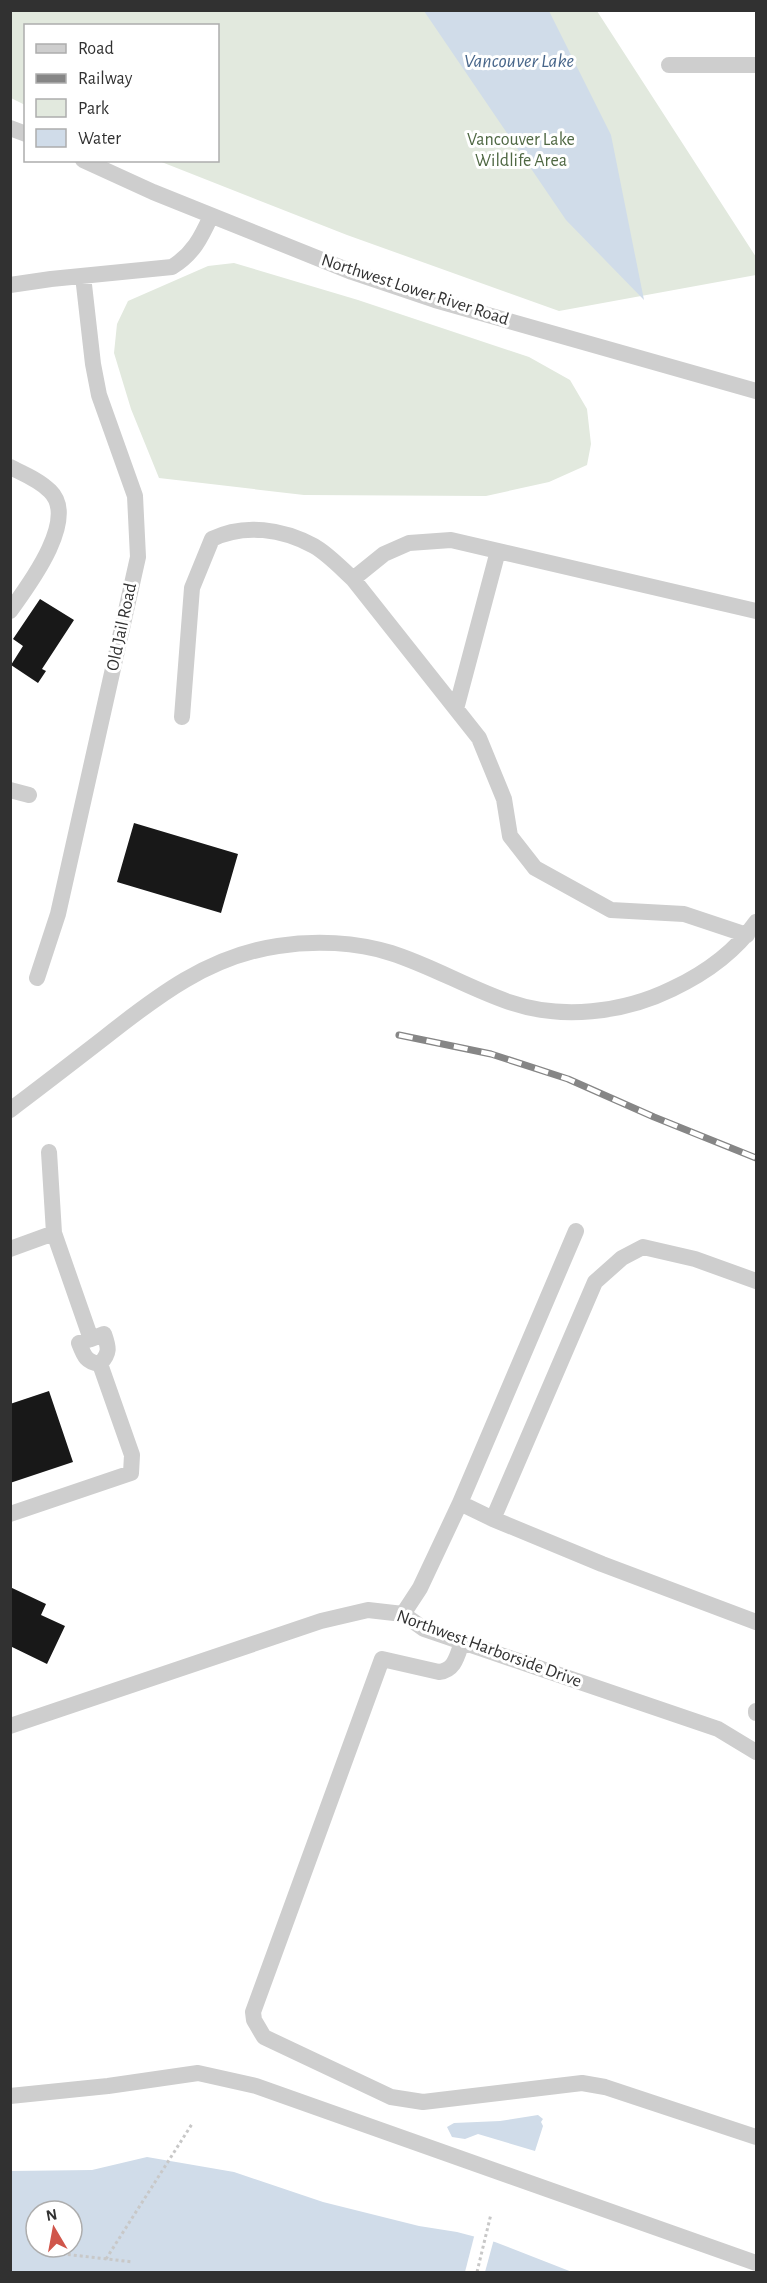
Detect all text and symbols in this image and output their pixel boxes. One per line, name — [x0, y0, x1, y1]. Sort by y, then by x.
legend — [24, 24, 219, 162]
text: Road — [78, 40, 114, 58]
water label: Vancouver Lake — [464, 51, 574, 71]
text: Railway — [78, 70, 133, 88]
text: Park — [78, 100, 110, 118]
text: Water — [78, 130, 121, 148]
park label: Vancouver Lake Wildlife Area — [467, 131, 575, 170]
street label: Northwest Lower River Road — [319, 251, 511, 329]
street label: Old Jail Road — [104, 581, 140, 673]
street label: Northwest Harborside Drive — [394, 1607, 584, 1691]
north arrow — [24, 2199, 84, 2259]
text: N — [45, 2206, 58, 2224]

